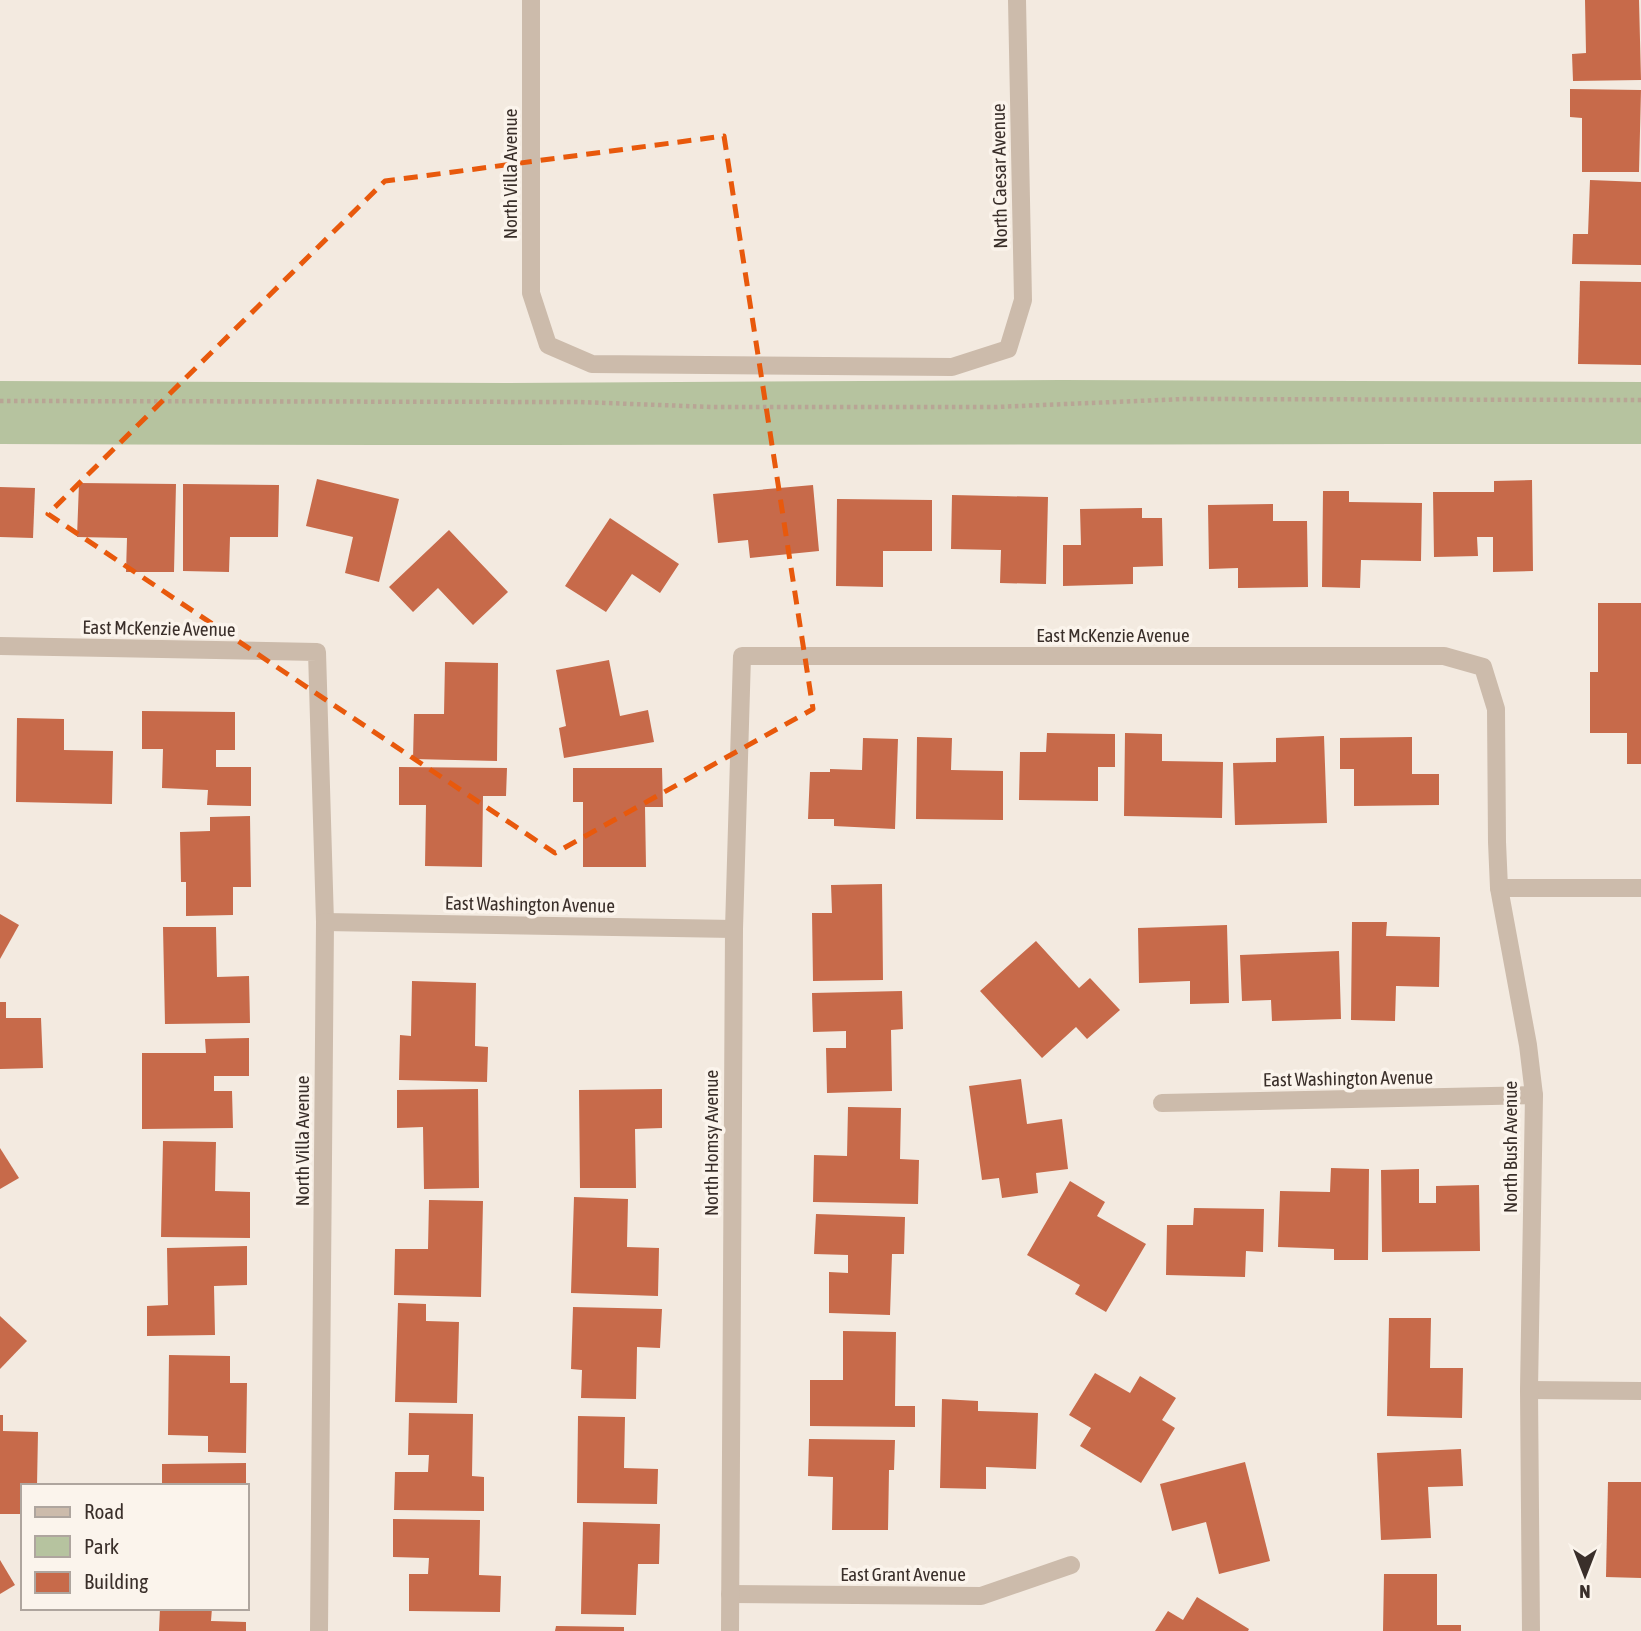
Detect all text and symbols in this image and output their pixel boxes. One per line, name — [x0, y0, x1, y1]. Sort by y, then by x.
street label: North Caesar Avenue — [987, 103, 1011, 249]
street label: North Villa Avenue — [499, 109, 521, 239]
street label: East McKenzie Avenue — [82, 616, 236, 640]
street label: East McKenzie Avenue — [1036, 624, 1190, 646]
street label: East Washington Avenue — [445, 892, 615, 916]
street label: East Washington Avenue — [1263, 1066, 1433, 1090]
street label: North Homsy Avenue — [700, 1070, 722, 1216]
street label: North Villa Avenue — [291, 1076, 313, 1206]
street label: North Bush Avenue — [1499, 1081, 1521, 1213]
legend — [21, 1484, 248, 1610]
text: Road — [84, 1499, 124, 1523]
text: Park — [84, 1534, 119, 1558]
north arrow — [1550, 1540, 1620, 1610]
street label: East Grant Avenue — [840, 1563, 966, 1585]
text: Building — [84, 1569, 148, 1593]
text: N — [1579, 1581, 1591, 1603]

